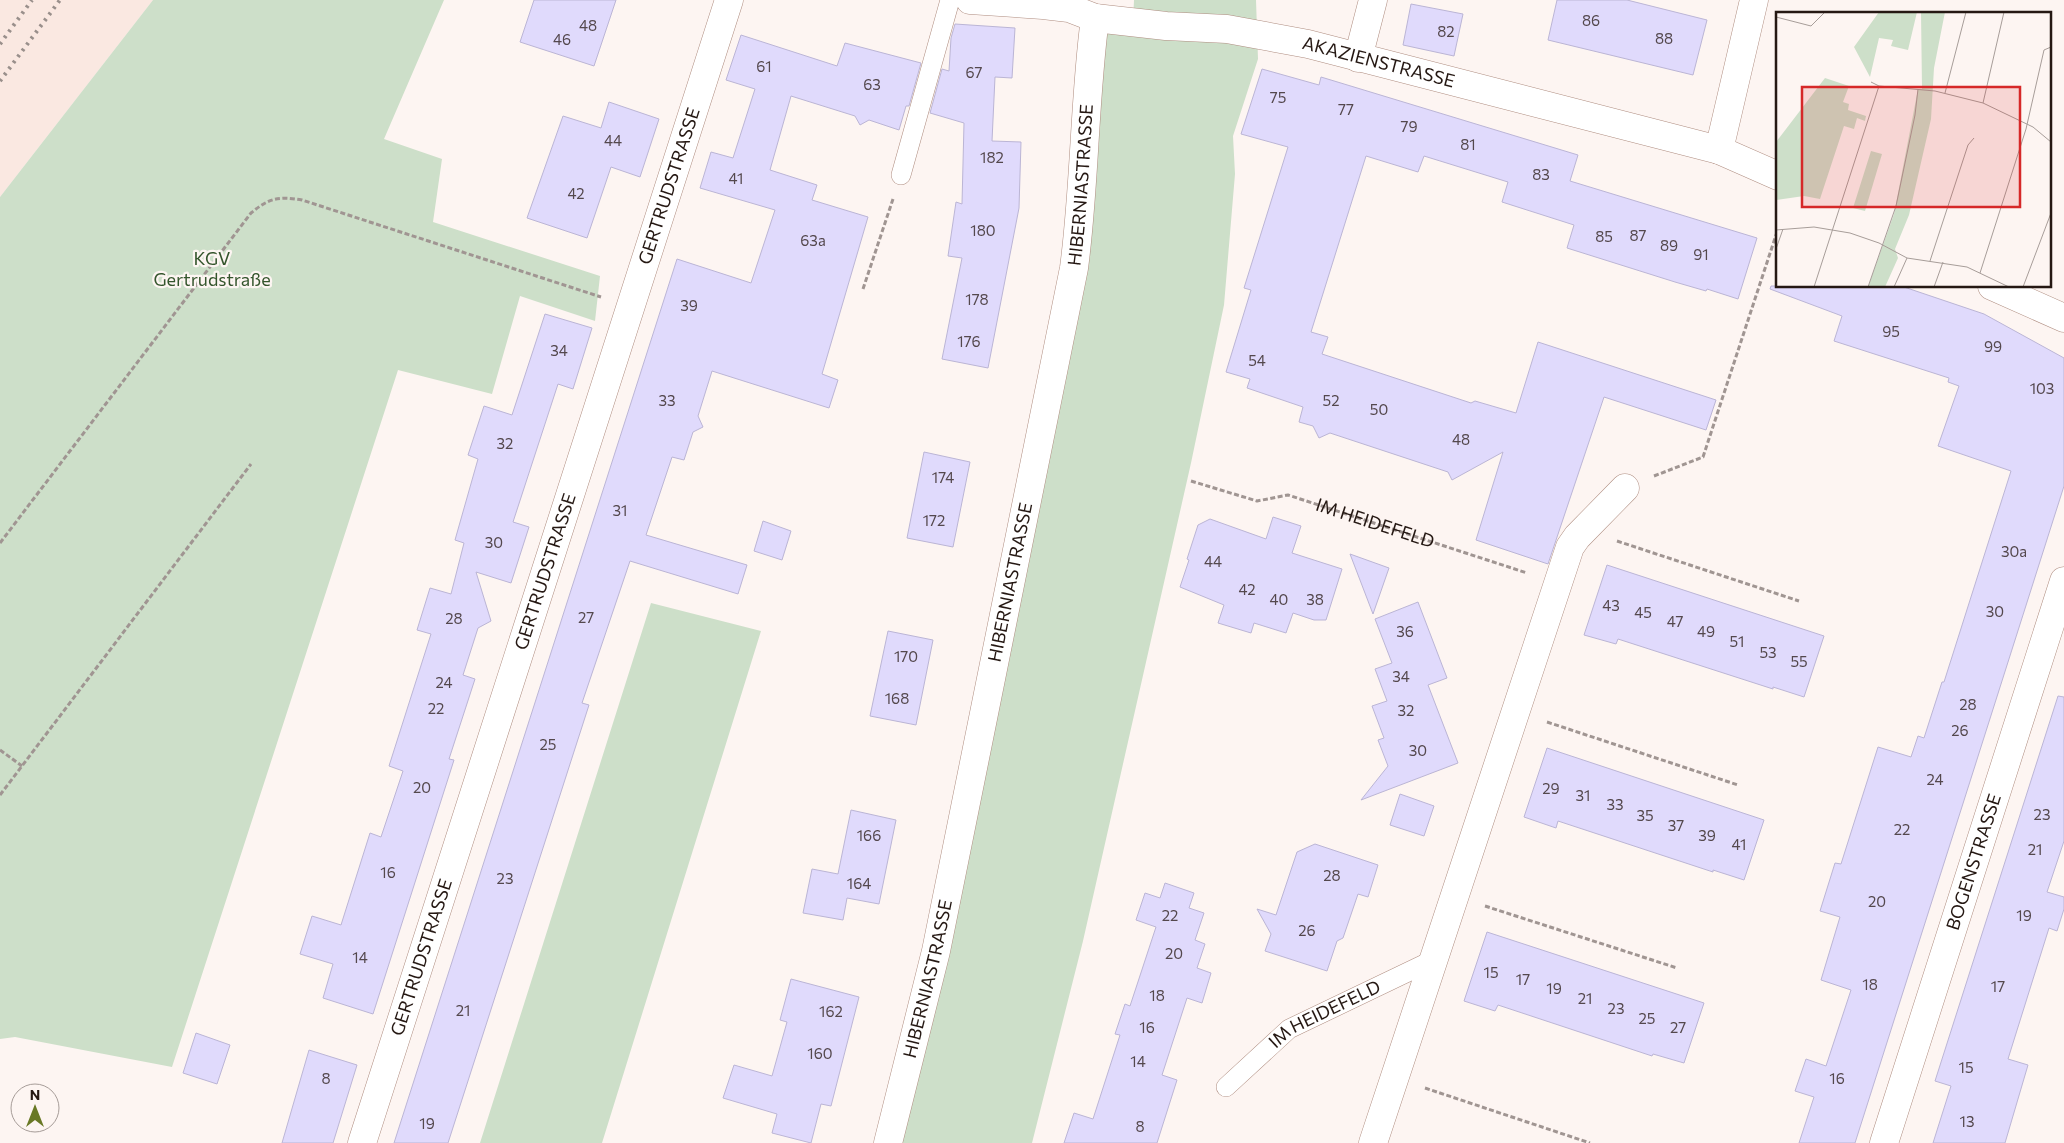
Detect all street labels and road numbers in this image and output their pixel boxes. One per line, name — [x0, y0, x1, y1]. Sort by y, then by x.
street label: AKAZIENSTRASSE — [1300, 31, 1457, 91]
street label: HIBERNIASTRASSE — [1062, 103, 1097, 267]
street label: GERTRUDSTRASSE — [633, 105, 704, 267]
street label: GERTRUDSTRASSE — [509, 490, 580, 653]
street label: IM HEIDEFELD — [1313, 493, 1437, 552]
street label: HIBERNIASTRASSE — [983, 501, 1036, 664]
street label: BOGENSTRASSE — [1941, 791, 2005, 933]
street label: GERTRUDSTRASSE — [385, 876, 456, 1038]
street label: HIBERNIASTRASSE — [898, 898, 956, 1060]
street label: IM HEIDEFELD — [1264, 975, 1384, 1052]

